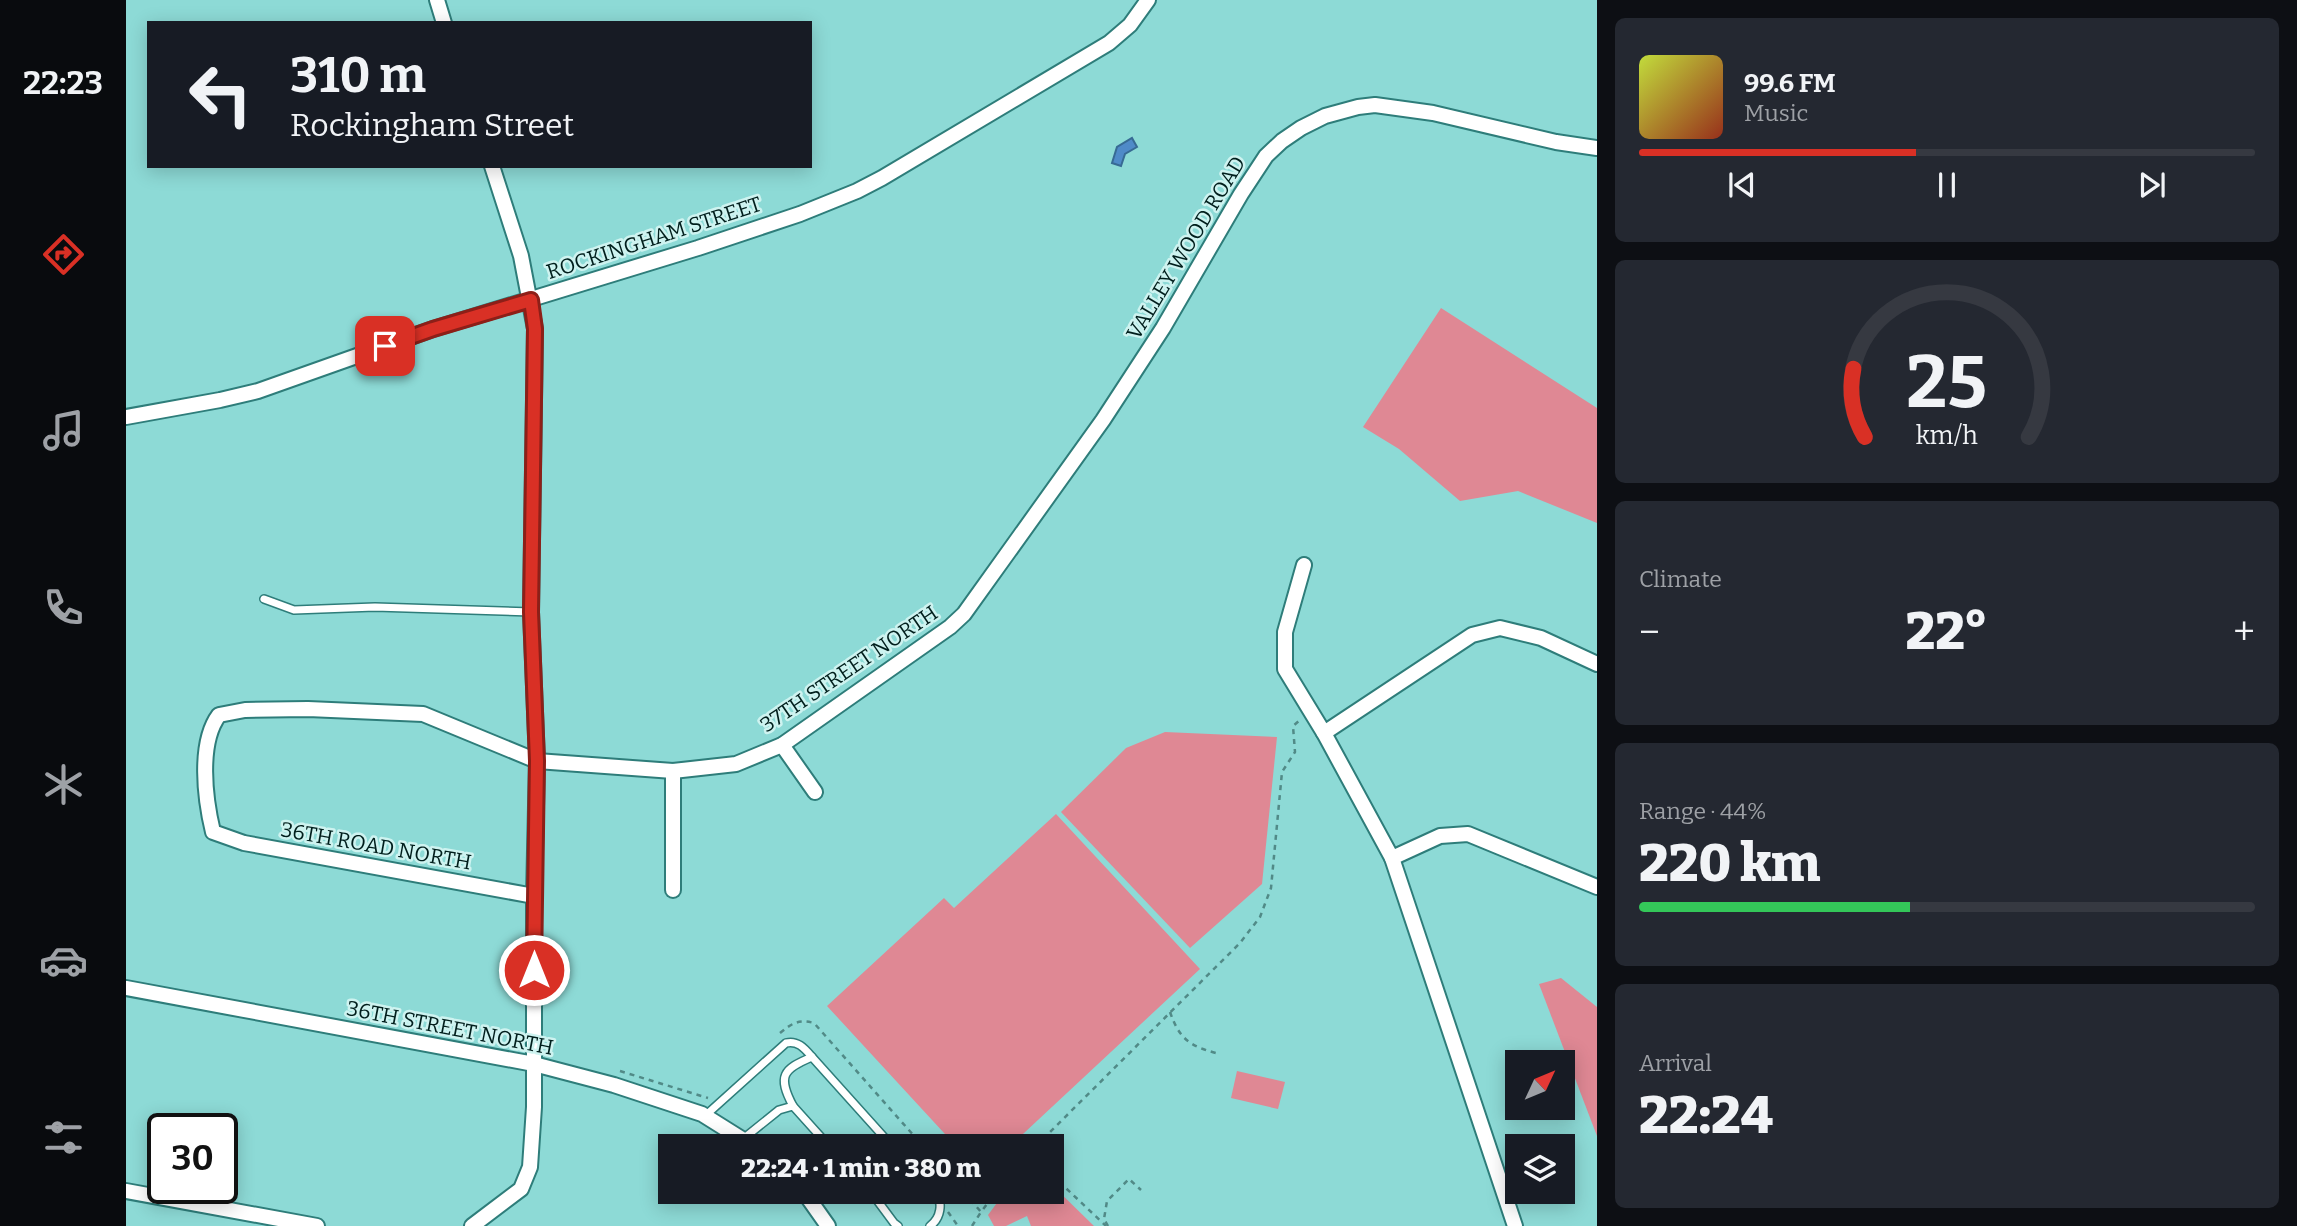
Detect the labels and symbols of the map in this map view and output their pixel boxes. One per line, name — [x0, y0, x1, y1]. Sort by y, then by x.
street label: VALLEY WOOD ROAD — [1121, 152, 1251, 344]
street label: ROCKINGHAM STREET — [543, 191, 765, 285]
pin — [355, 316, 415, 376]
street label: 37TH STREET NORTH — [755, 600, 943, 738]
street label: 36TH ROAD NORTH — [279, 816, 473, 876]
position arrow — [497, 933, 571, 1007]
street label: 36TH STREET NORTH — [344, 995, 556, 1061]
north arrow — [1505, 1050, 1575, 1120]
speed limit sign: 30 — [147, 1113, 238, 1204]

